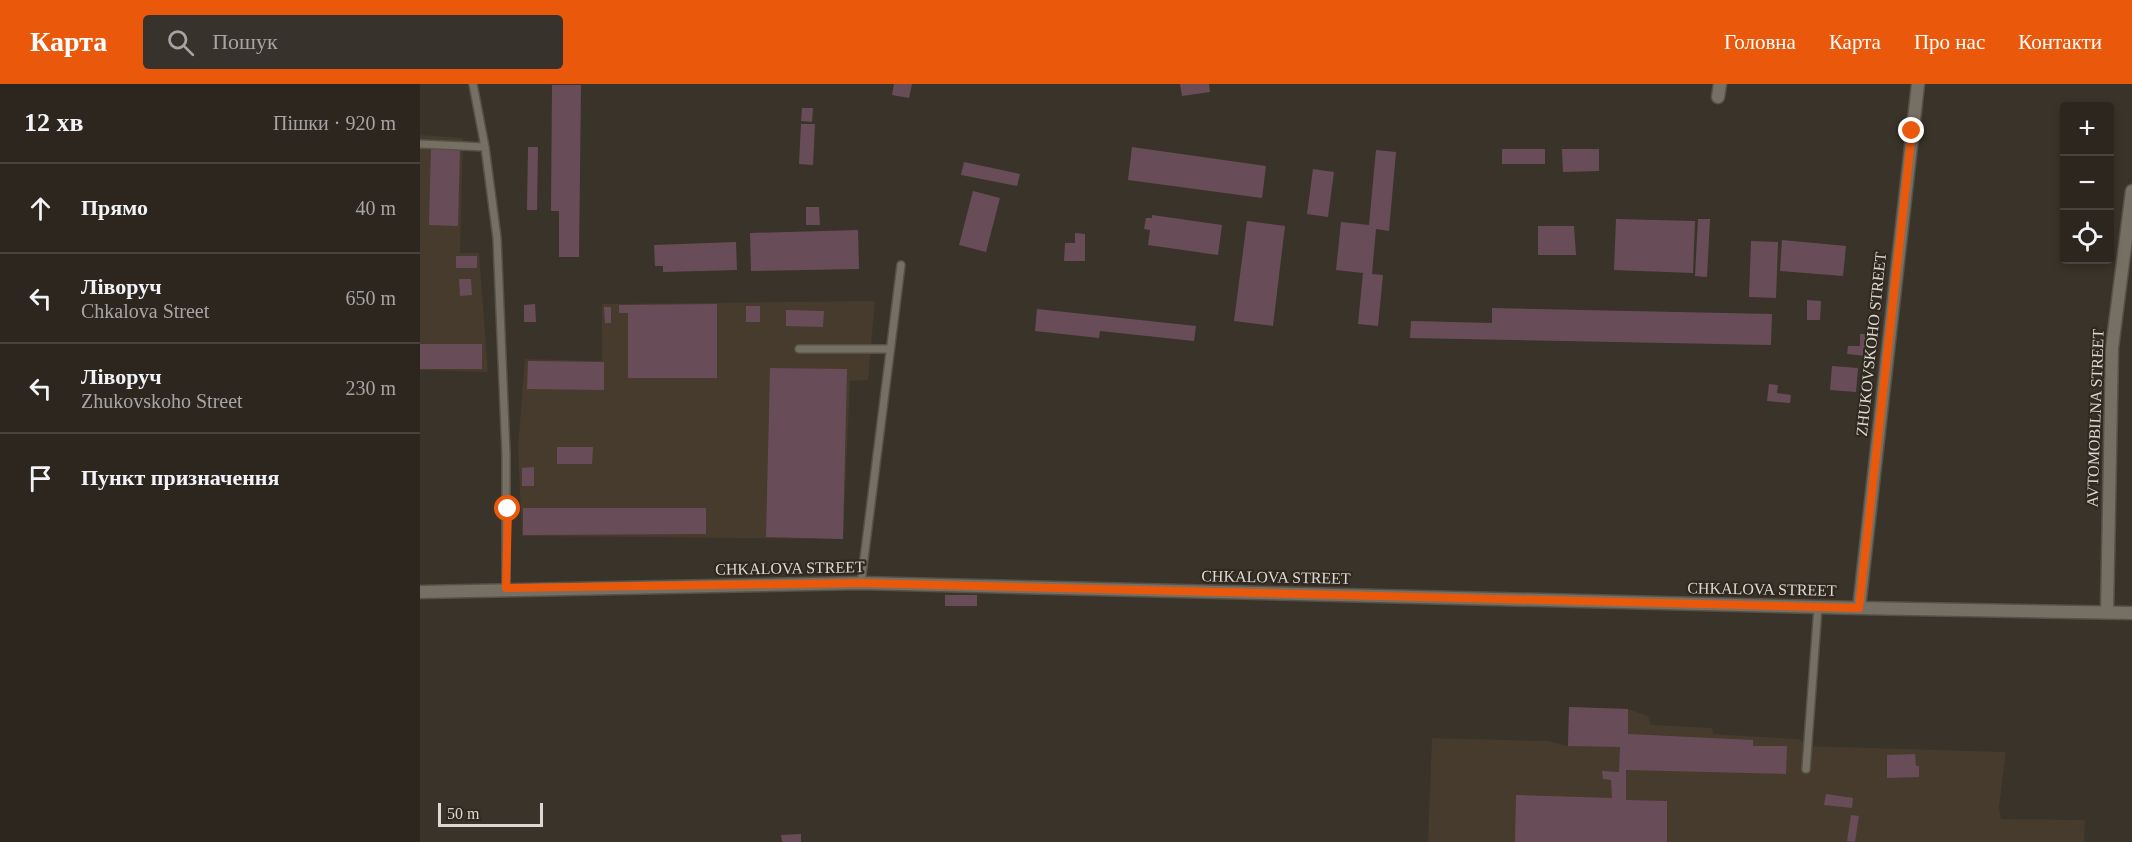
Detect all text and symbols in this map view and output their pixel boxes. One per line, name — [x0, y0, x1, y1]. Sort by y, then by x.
search box — [143, 15, 563, 69]
text: Карта — [30, 26, 107, 57]
icon: search — [164, 26, 197, 59]
text: Пошук — [212, 29, 278, 54]
text: Головна — [1724, 30, 1796, 54]
text: Карта — [1829, 30, 1881, 54]
text: Про нас — [1914, 30, 1985, 54]
text: Контакти — [2018, 30, 2102, 54]
map controls — [2060, 102, 2114, 264]
button: + — [2060, 102, 2114, 156]
text: 12 хв — [24, 108, 84, 137]
text: Пішки · 920 m — [273, 112, 396, 134]
route end — [1898, 117, 1924, 143]
button: − — [2060, 156, 2114, 210]
icon: ahead — [24, 192, 57, 225]
text: Прямо — [81, 195, 148, 220]
text: 40 m — [355, 197, 396, 219]
button: locate — [2060, 210, 2114, 264]
street label: ZHUKOVSKOHO STREET — [1853, 251, 1889, 437]
text: Ліворуч — [81, 274, 162, 299]
icon: left — [24, 282, 57, 315]
text: 650 m — [345, 287, 396, 309]
text: Chkalova Street — [81, 300, 209, 322]
street label: AVTOMOBILNA STREET — [2083, 328, 2107, 508]
text: Ліворуч — [81, 364, 162, 389]
icon: left — [24, 372, 57, 405]
text: 230 m — [345, 377, 396, 399]
text: Zhukovskoho Street — [81, 390, 243, 412]
icon: arrive — [24, 462, 57, 495]
text: Пункт призначення — [81, 465, 279, 490]
route start — [494, 495, 520, 521]
street label: CHKALOVA STREET — [715, 558, 865, 578]
street label: CHKALOVA STREET — [1201, 567, 1351, 587]
street label: CHKALOVA STREET — [1687, 579, 1837, 599]
scale bar — [438, 800, 543, 828]
text: 50 m — [447, 805, 479, 822]

